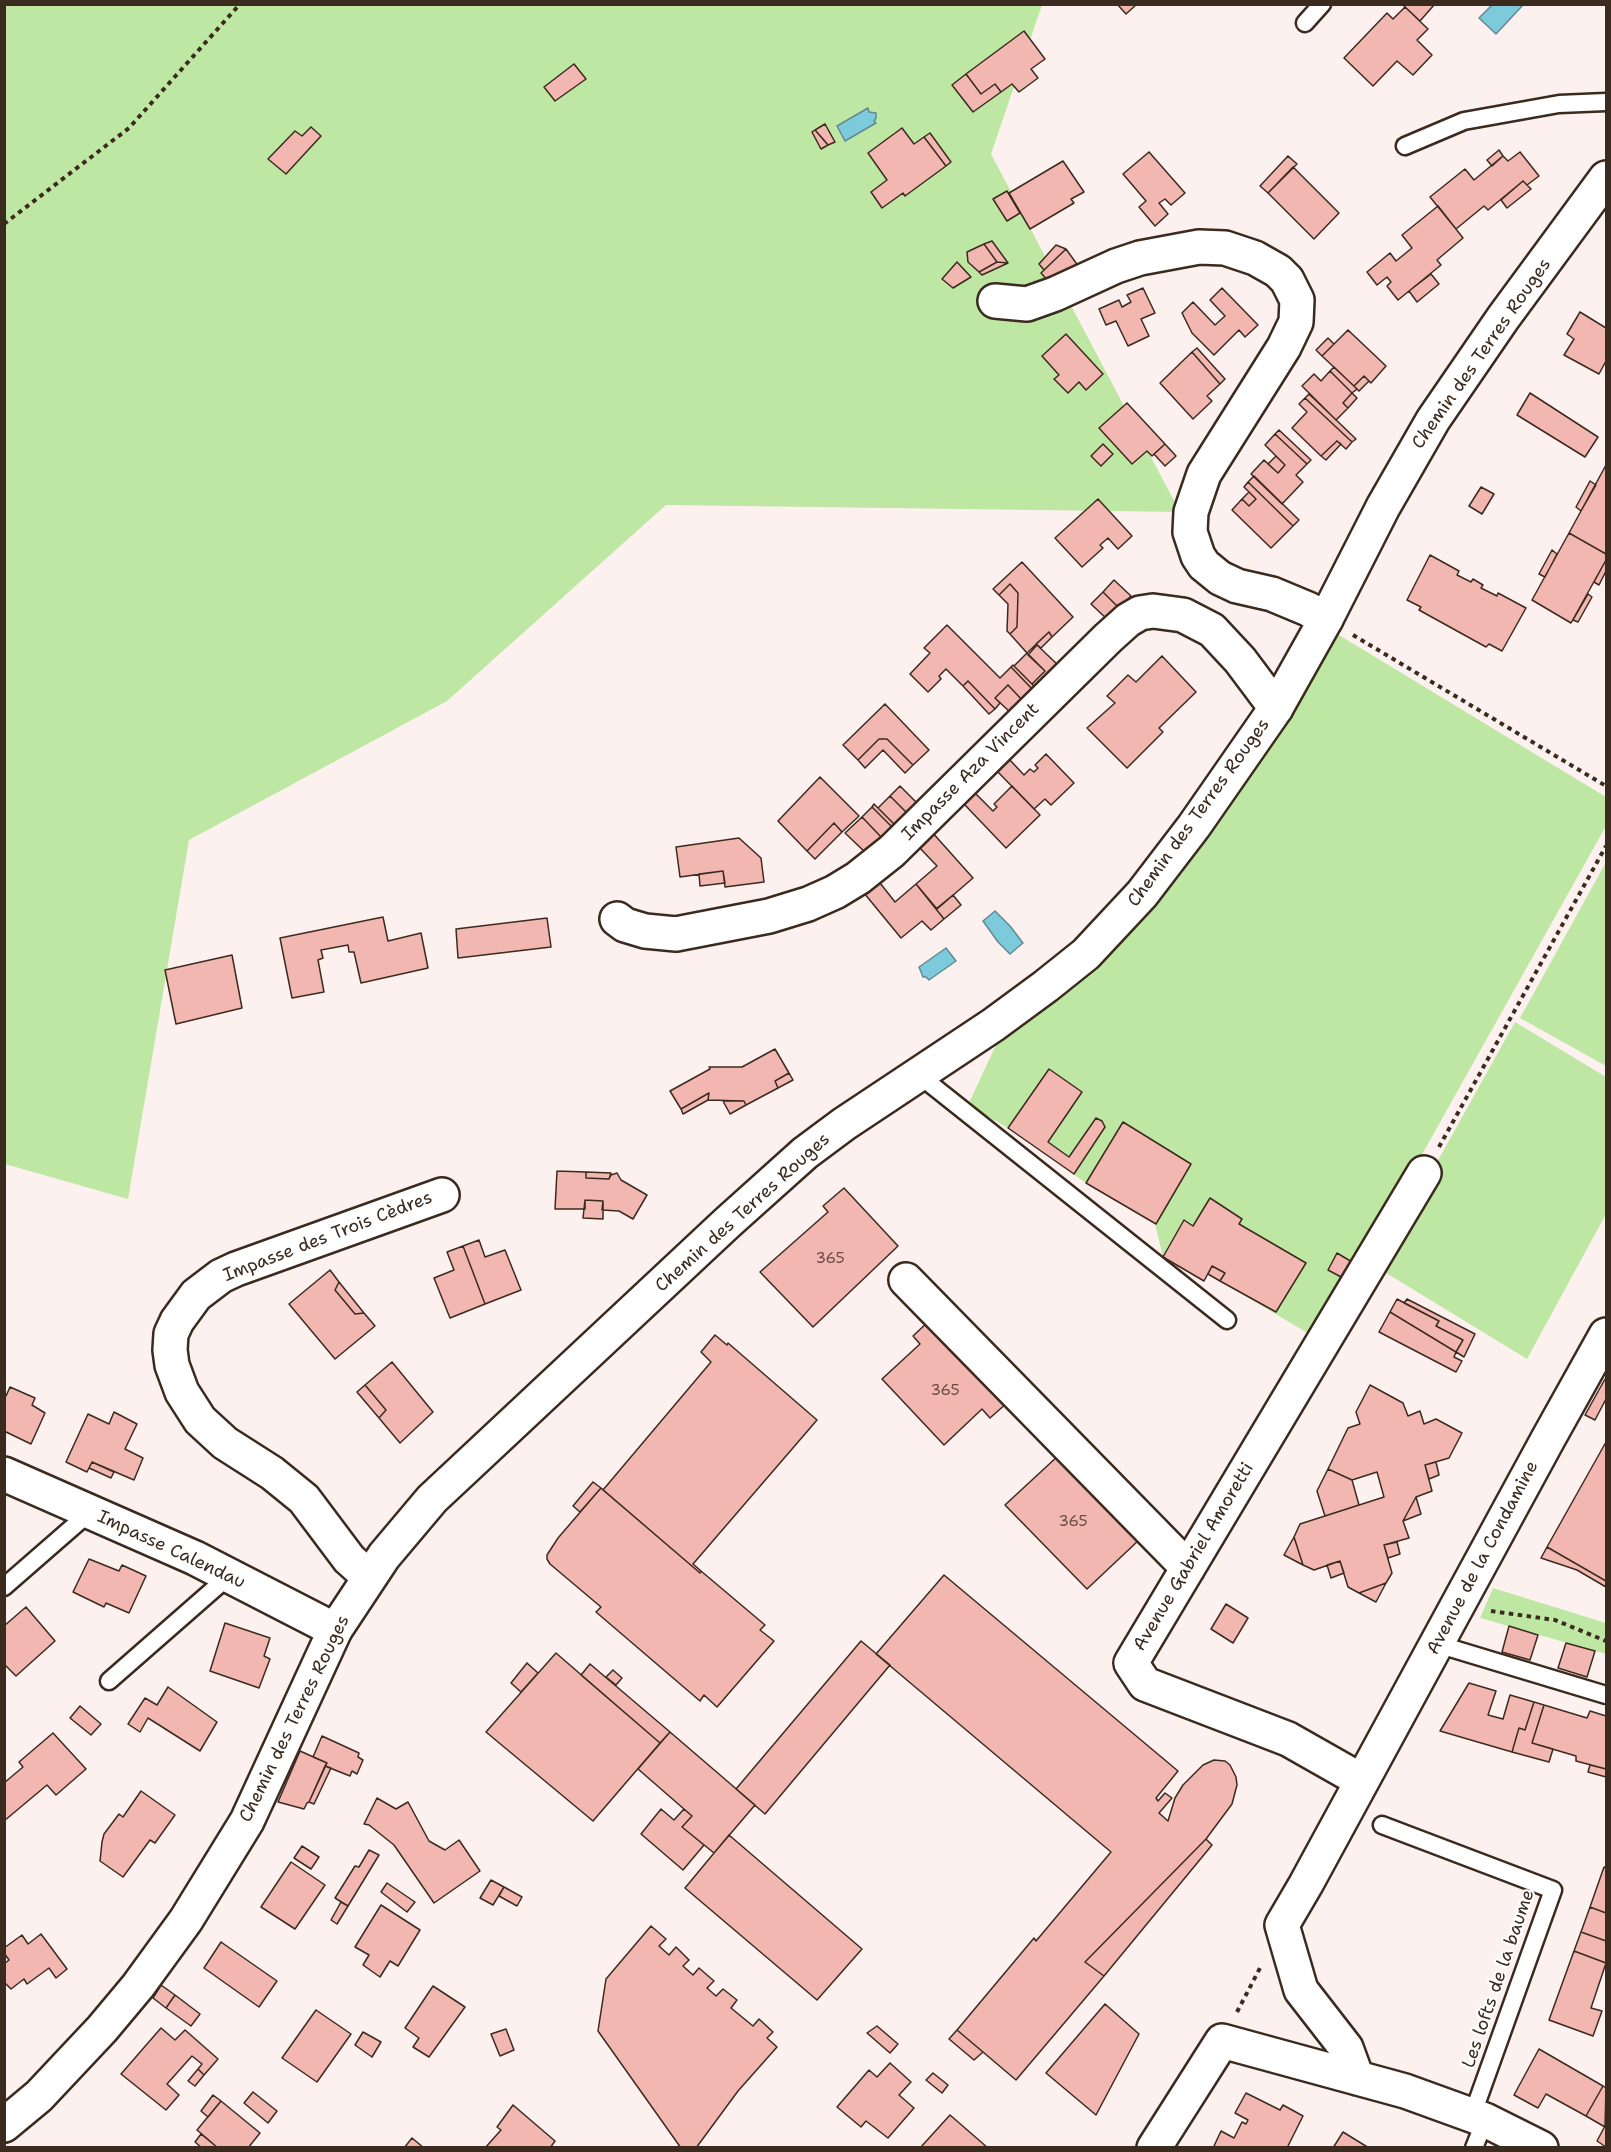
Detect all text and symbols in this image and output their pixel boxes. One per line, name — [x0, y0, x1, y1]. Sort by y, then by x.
street label: Chemin des Terres Rouges — [1408, 255, 1556, 453]
street label: Impasse Aza Vincent — [898, 699, 1044, 845]
street label: Chemin des Terres Rouges — [1123, 715, 1275, 911]
street label: Chemin des Terres Rouges — [651, 1129, 835, 1297]
street label: Impasse des Trois Cèdres — [221, 1187, 435, 1287]
house number: 365 — [815, 1250, 845, 1268]
house number: 365 — [930, 1382, 960, 1400]
street label: Avenue de la Condamine — [1423, 1457, 1543, 1659]
street label: Avenue Gabriel Amoretti — [1129, 1459, 1259, 1655]
street label: Impasse Calendau — [94, 1506, 248, 1594]
house number: 365 — [1058, 1513, 1088, 1531]
street label: Chemin des Terres Rouges — [235, 1612, 355, 1826]
street label: Les lofts de la baume — [1458, 1887, 1540, 2071]

